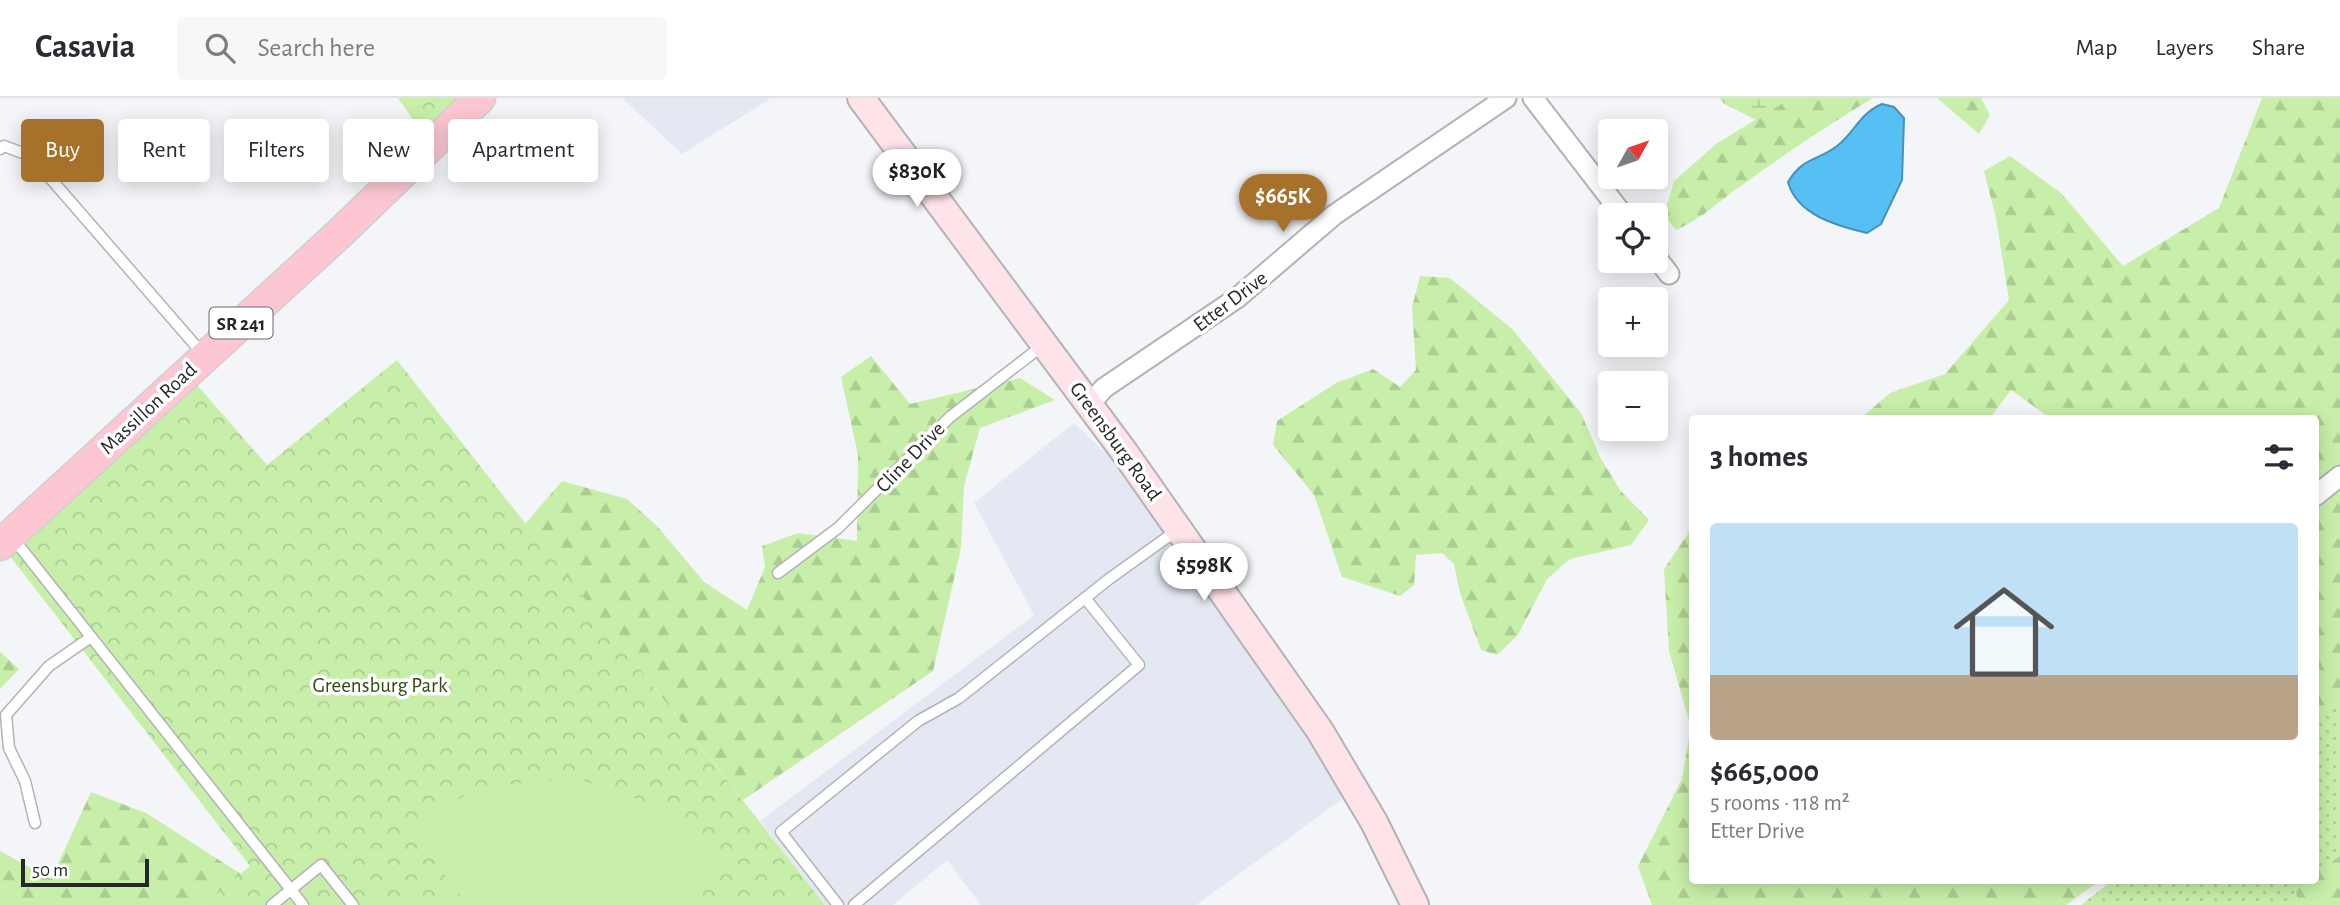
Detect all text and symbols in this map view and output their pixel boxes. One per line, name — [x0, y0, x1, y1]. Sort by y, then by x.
search box — [177, 17, 667, 80]
icon: search — [201, 29, 239, 67]
text: Casavia — [35, 31, 135, 64]
text: Search here — [257, 35, 375, 61]
text: Map — [2075, 36, 2117, 60]
text: Layers — [2155, 36, 2214, 60]
text: Share — [2252, 36, 2305, 60]
chip: Buy — [21, 119, 104, 182]
chip: Rent — [118, 119, 210, 182]
chip: Filters — [224, 119, 329, 182]
chip: New — [343, 119, 434, 182]
chip: Apartment — [448, 119, 598, 182]
north arrow — [1598, 119, 1668, 189]
map controls — [1598, 119, 1668, 441]
pin: $830K — [868, 150, 966, 209]
text: $830K — [888, 160, 946, 183]
pin: $665K — [1234, 174, 1332, 234]
text: $665K — [1255, 185, 1311, 208]
button: locate — [1598, 203, 1668, 273]
street label: Etter Drive — [1189, 267, 1271, 336]
button: + — [1598, 287, 1668, 357]
road number: SR 241 — [210, 308, 272, 339]
street label: Massillon Road — [96, 359, 201, 458]
button: − — [1598, 371, 1668, 441]
street label: Greensburg Road — [1066, 378, 1165, 504]
street label: Cline Drive — [872, 418, 949, 497]
icon: filters — [2260, 438, 2298, 476]
text: 3 homes — [1710, 442, 1808, 472]
pin: $598K — [1155, 544, 1253, 603]
text: $598K — [1176, 554, 1232, 577]
icon: home — [1941, 569, 2067, 695]
park label: Greensburg Park — [313, 675, 448, 696]
text: $665,000 — [1710, 757, 1819, 787]
text: 5 rooms · 118 m² — [1710, 792, 1850, 815]
text: Etter Drive — [1710, 820, 1805, 843]
scale bar — [21, 856, 149, 888]
text: 50 m — [32, 861, 68, 880]

